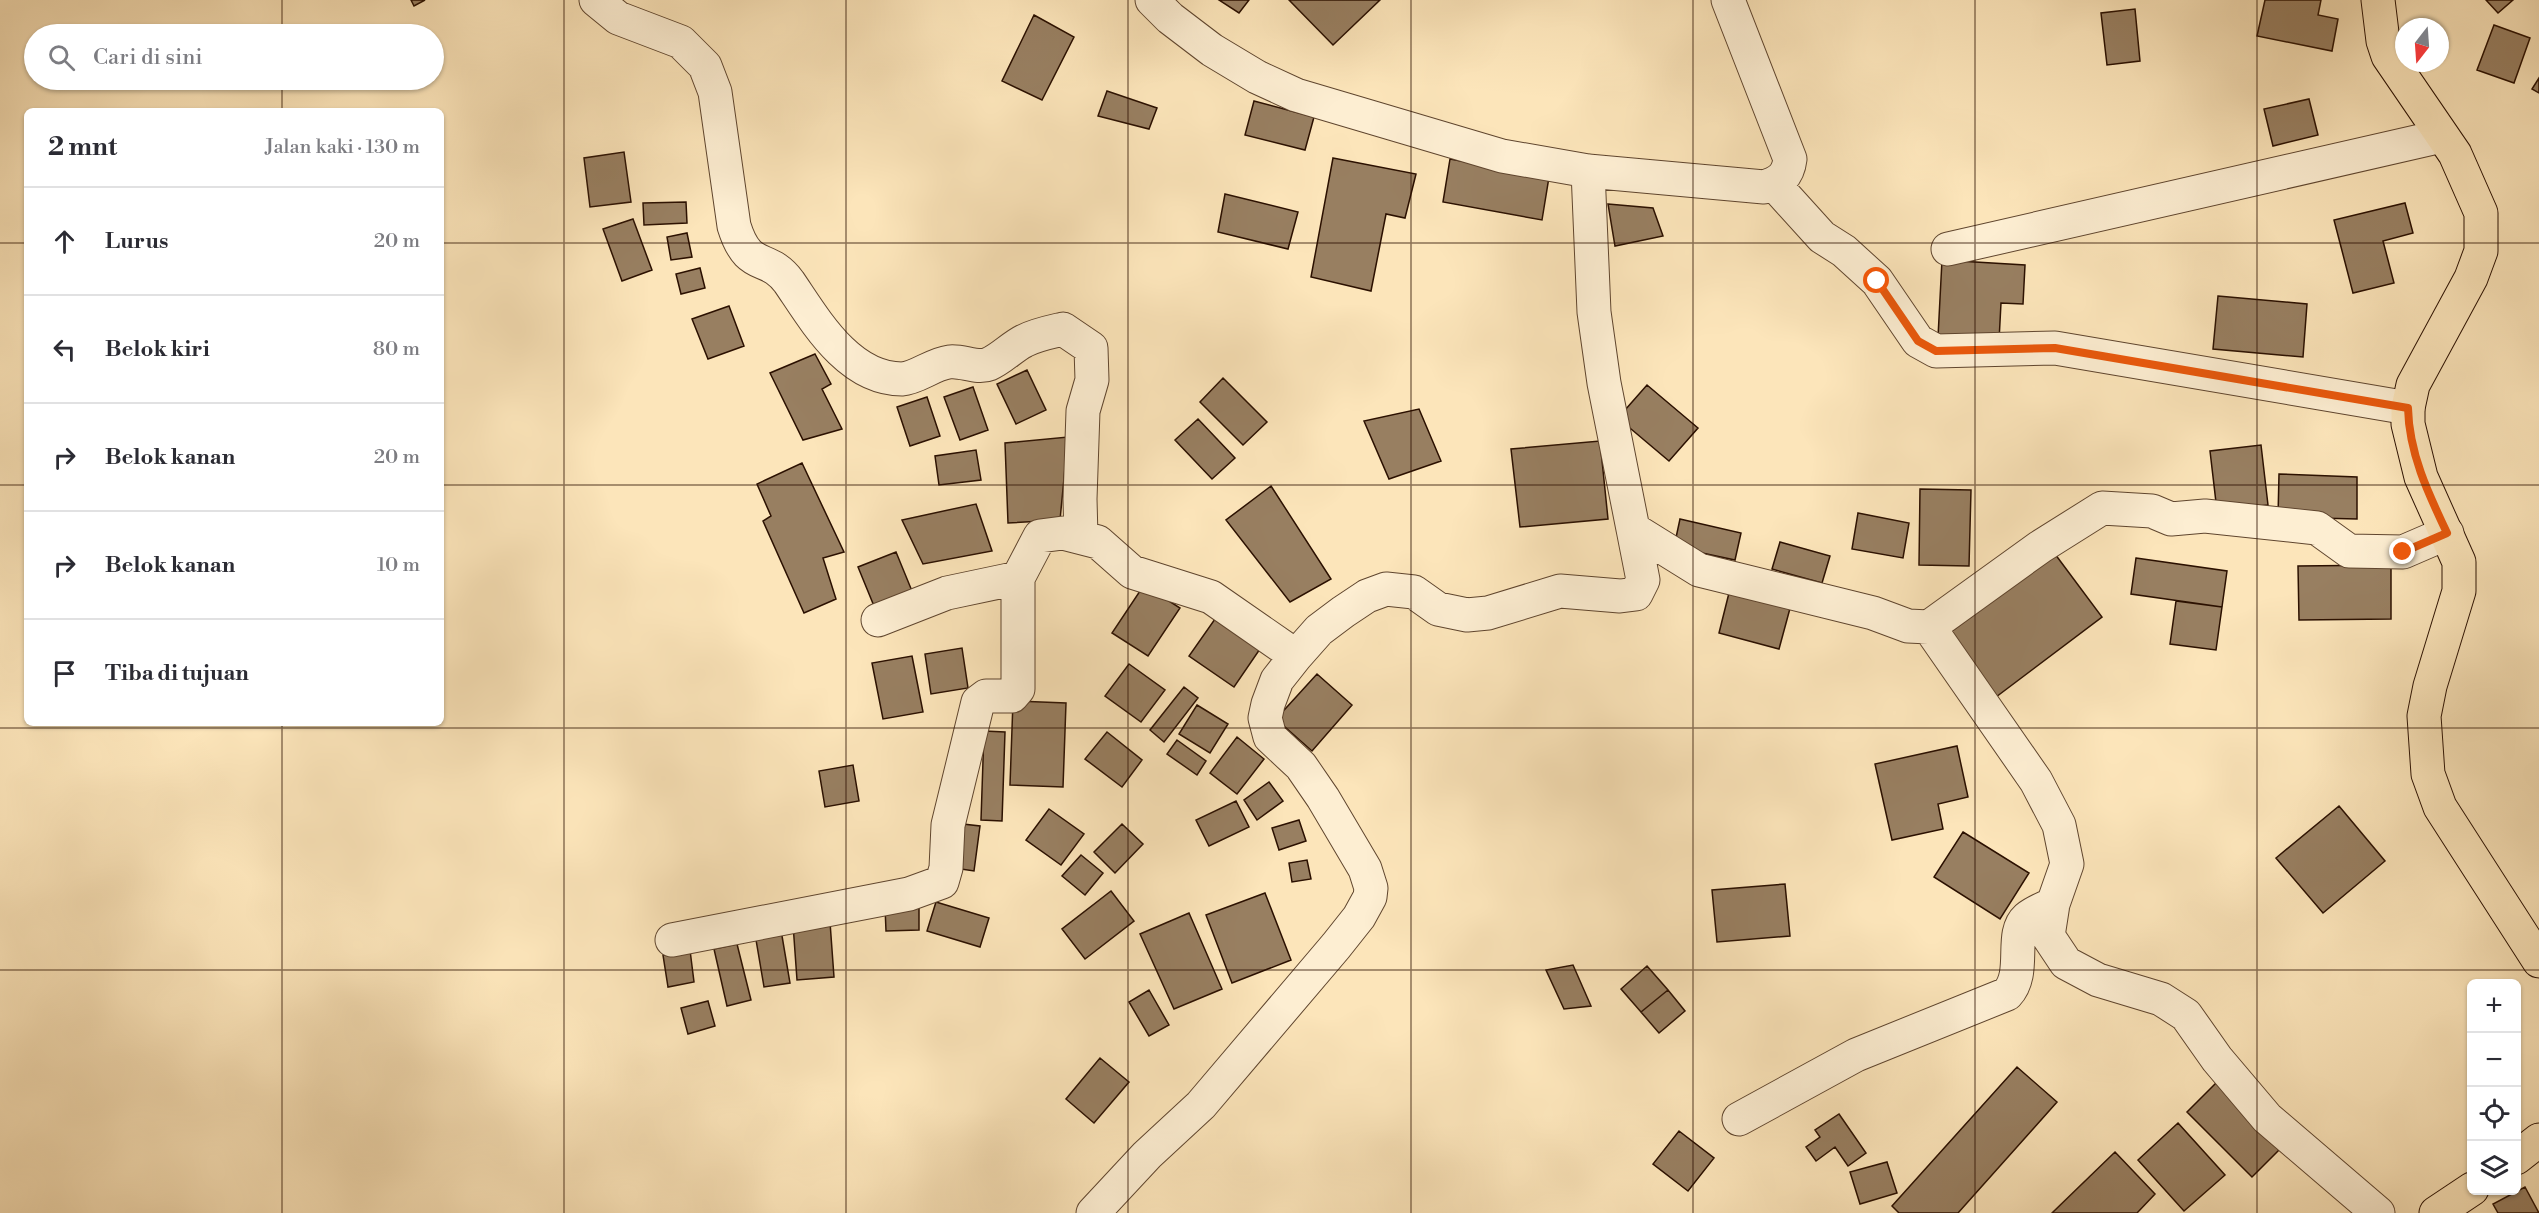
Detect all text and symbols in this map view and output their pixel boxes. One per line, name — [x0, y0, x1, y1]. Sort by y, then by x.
north arrow — [2395, 18, 2449, 72]
search box — [24, 24, 444, 90]
icon: search — [45, 41, 78, 74]
text: Cari di sini — [93, 44, 203, 71]
text: 2 mnt — [48, 131, 117, 163]
text: Jalan kaki · 130 m — [265, 135, 420, 160]
icon: ahead — [48, 225, 81, 258]
text: Lurus — [105, 228, 168, 255]
text: 20 m — [374, 229, 420, 254]
route start — [1863, 267, 1889, 293]
icon: left — [48, 333, 81, 366]
text: Belok kiri — [105, 336, 210, 363]
text: 80 m — [373, 337, 420, 362]
icon: right — [48, 441, 81, 474]
text: Belok kanan — [105, 444, 235, 471]
text: 20 m — [374, 445, 420, 470]
route end — [2389, 538, 2415, 564]
icon: right — [48, 549, 81, 582]
text: Belok kanan — [105, 552, 235, 579]
text: 10 m — [377, 553, 420, 578]
icon: arrive — [48, 657, 81, 690]
text: Tiba di tujuan — [105, 660, 249, 687]
map controls — [2467, 979, 2521, 1195]
button: + — [2467, 979, 2521, 1033]
button: − — [2467, 1033, 2521, 1087]
button: locate — [2467, 1087, 2521, 1141]
button: layers — [2467, 1141, 2521, 1195]

